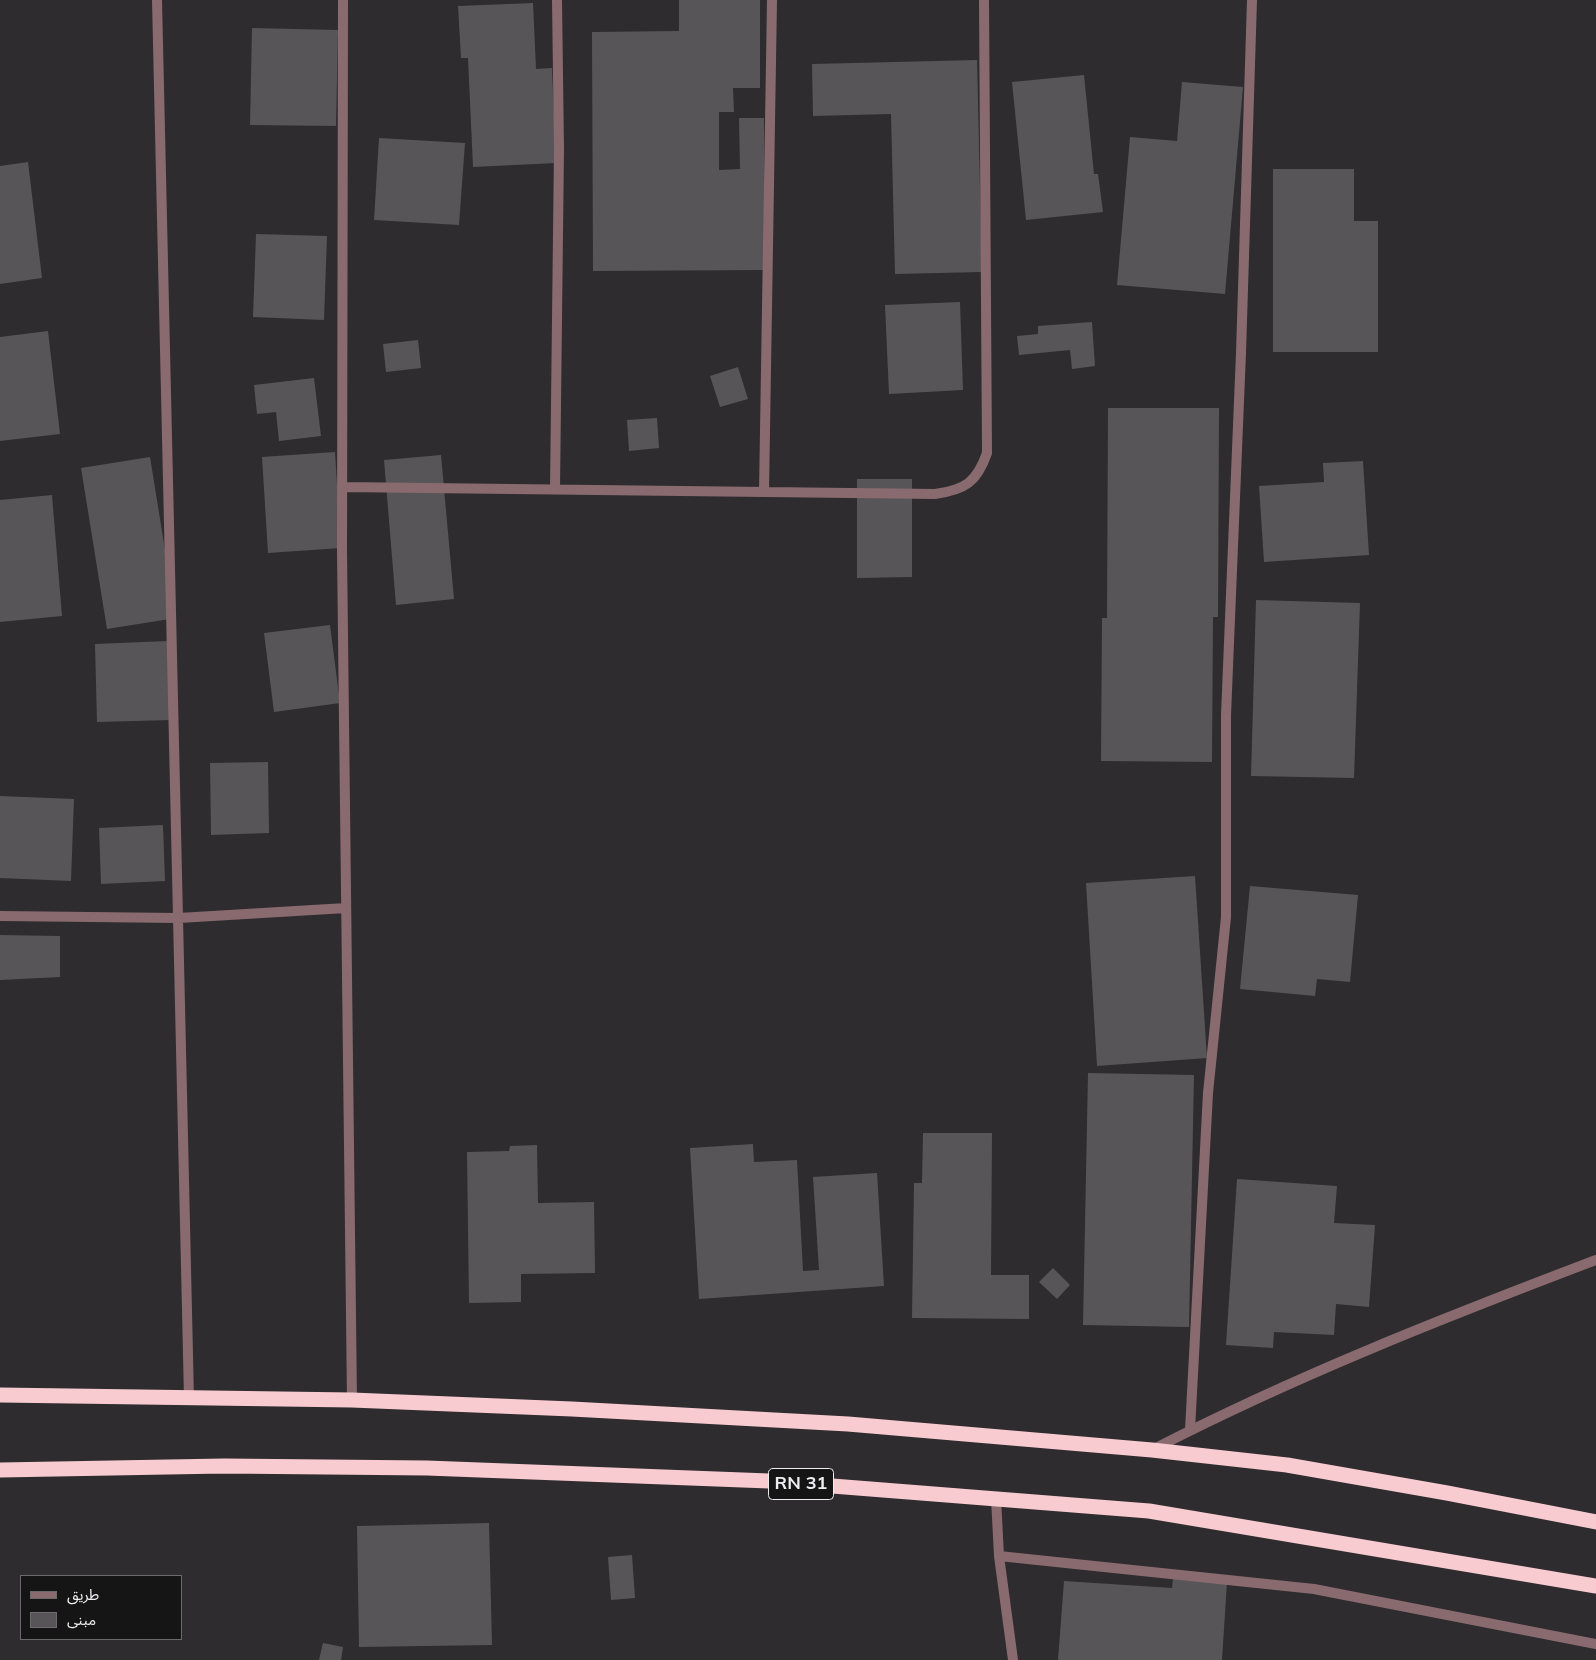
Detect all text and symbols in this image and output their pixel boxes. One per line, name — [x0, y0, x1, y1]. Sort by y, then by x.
road number: RN 31 — [768, 1468, 834, 1500]
legend — [20, 1575, 182, 1640]
text: طريق — [67, 1585, 99, 1604]
text: مبنى — [67, 1610, 96, 1629]

